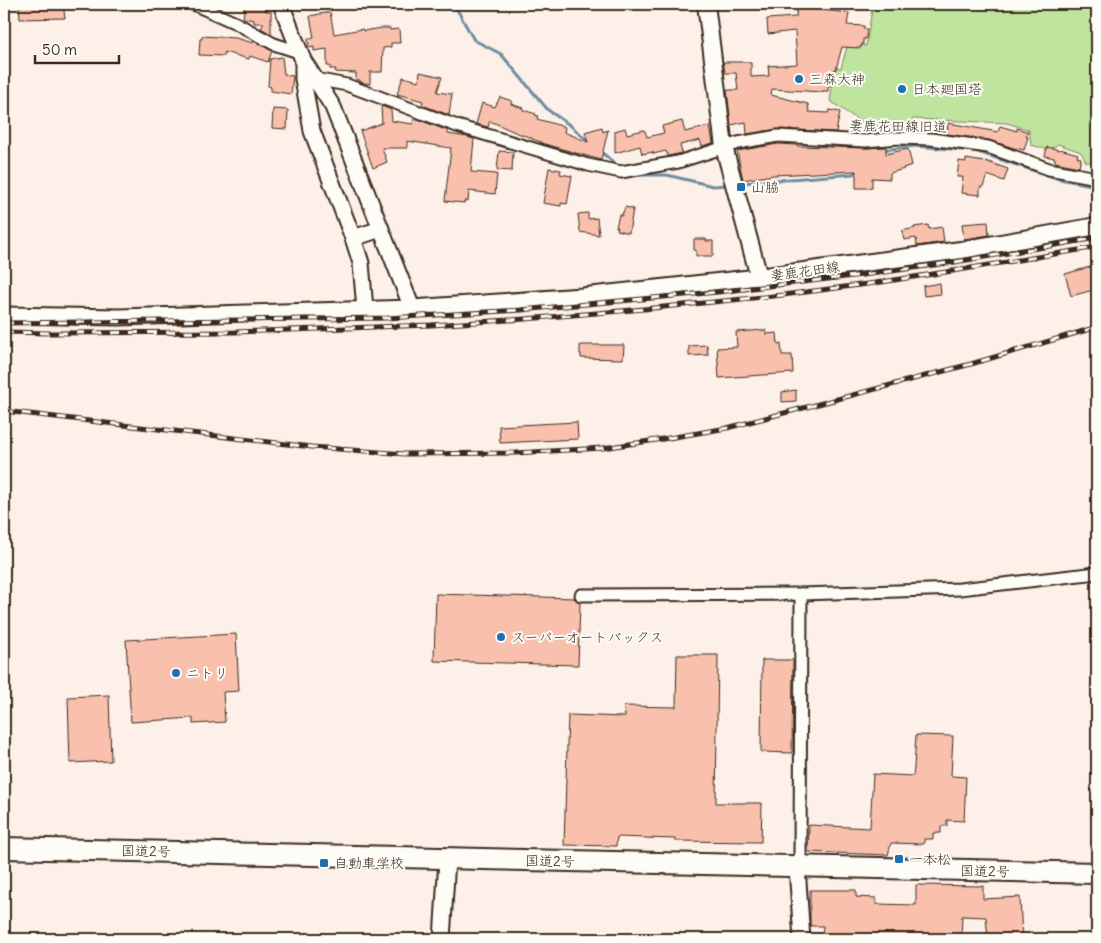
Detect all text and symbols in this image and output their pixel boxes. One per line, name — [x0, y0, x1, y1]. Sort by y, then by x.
scale bar — [35, 32, 119, 64]
text: 50 m — [42, 40, 77, 59]
place label: 三森大神 — [809, 70, 865, 88]
marker: 三森大神 — [793, 73, 805, 85]
place label: 日本廻国塔 — [912, 80, 982, 98]
marker: 日本廻国塔 — [896, 83, 908, 95]
street label: 妻鹿花田線旧道 — [849, 116, 947, 136]
place label: 山脇 — [751, 178, 779, 196]
marker: 山脇 — [735, 181, 747, 193]
street label: 妻鹿花田線 — [769, 257, 841, 285]
place label: スーパーオートバックス — [511, 628, 663, 646]
marker: スーパーオートバックス — [495, 631, 507, 643]
place label: ニトリ — [186, 664, 228, 682]
marker: ニトリ — [170, 667, 182, 679]
street label: 国道2号 — [121, 842, 171, 860]
place label: 一本松 — [909, 850, 951, 868]
street label: 国道2号 — [525, 852, 575, 870]
marker: 一本松 — [893, 853, 905, 865]
place label: 自動車学校 — [334, 854, 404, 872]
marker: 自動車学校 — [318, 857, 330, 869]
street label: 国道2号 — [960, 862, 1010, 880]

